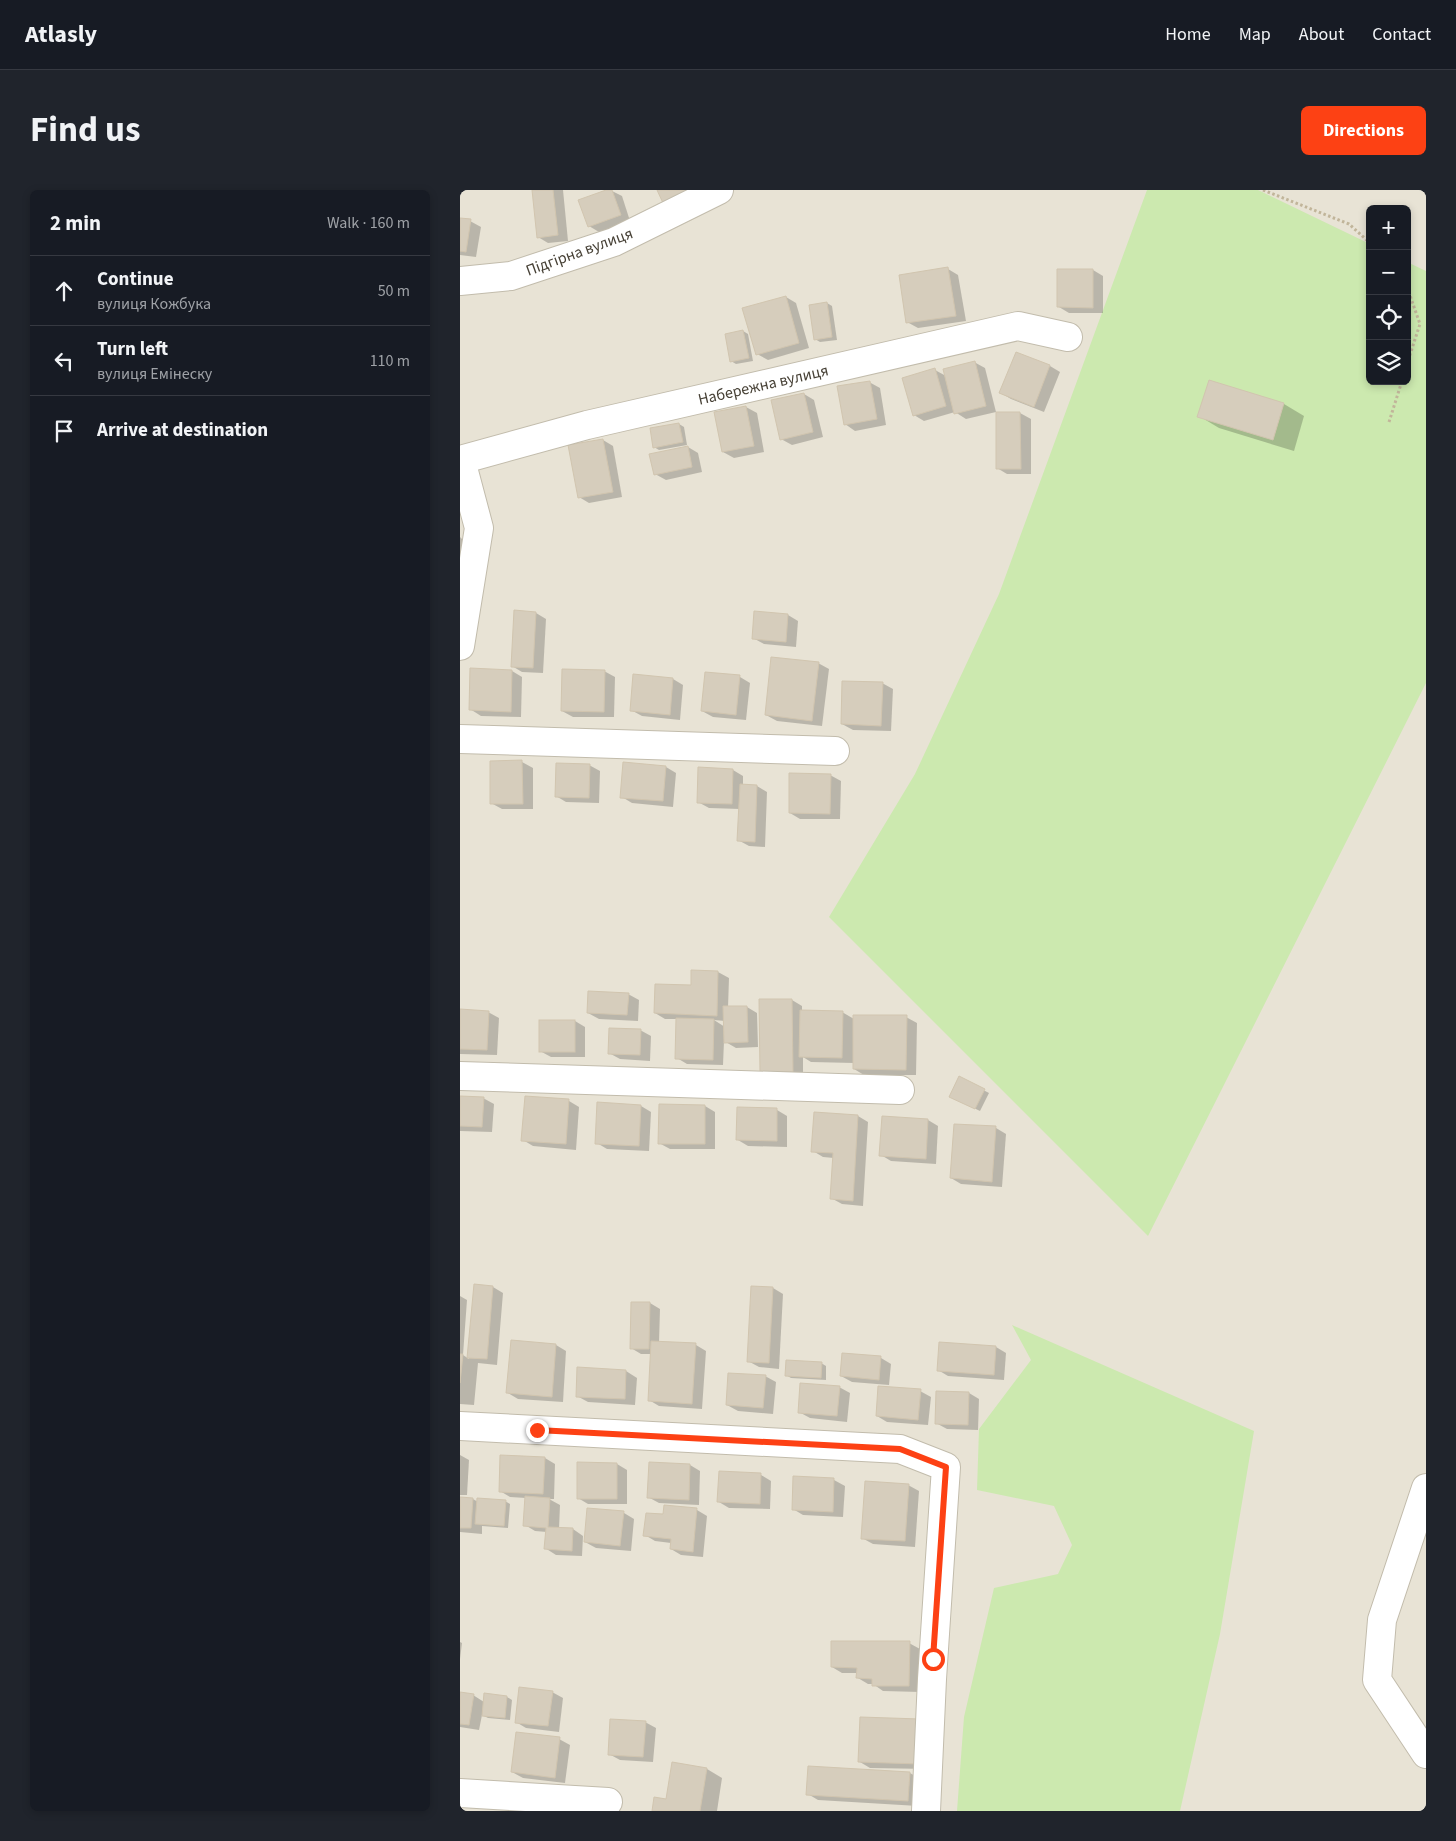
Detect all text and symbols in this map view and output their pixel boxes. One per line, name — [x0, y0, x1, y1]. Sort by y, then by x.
text: Atlasly — [25, 17, 97, 52]
text: Home — [1165, 22, 1211, 47]
text: Map — [1239, 22, 1271, 47]
text: About — [1299, 22, 1344, 47]
text: Contact — [1372, 22, 1431, 47]
text: Find us — [30, 105, 140, 155]
button: Directions — [1301, 106, 1426, 155]
map controls — [1366, 205, 1411, 385]
button: + — [1366, 205, 1411, 250]
text: 2 min — [50, 208, 101, 238]
text: Walk · 160 m — [327, 212, 410, 234]
street label: Підгірна вулиця — [523, 222, 636, 282]
button: − — [1366, 250, 1411, 295]
text: Continue — [97, 266, 174, 293]
icon: ahead — [50, 277, 78, 305]
text: 50 m — [378, 280, 410, 302]
text: вулиця Кожбука — [97, 293, 211, 315]
button: locate — [1366, 295, 1411, 340]
text: Turn left — [97, 336, 168, 363]
button: layers — [1366, 340, 1411, 385]
icon: left — [50, 347, 78, 375]
text: 110 m — [370, 350, 410, 372]
street label: Набережна вулиця — [696, 359, 831, 411]
text: вулиця Емінеску — [97, 363, 212, 385]
icon: arrive — [50, 417, 78, 445]
text: Arrive at destination — [97, 417, 268, 444]
route end — [526, 1419, 549, 1442]
route start — [922, 1648, 945, 1671]

